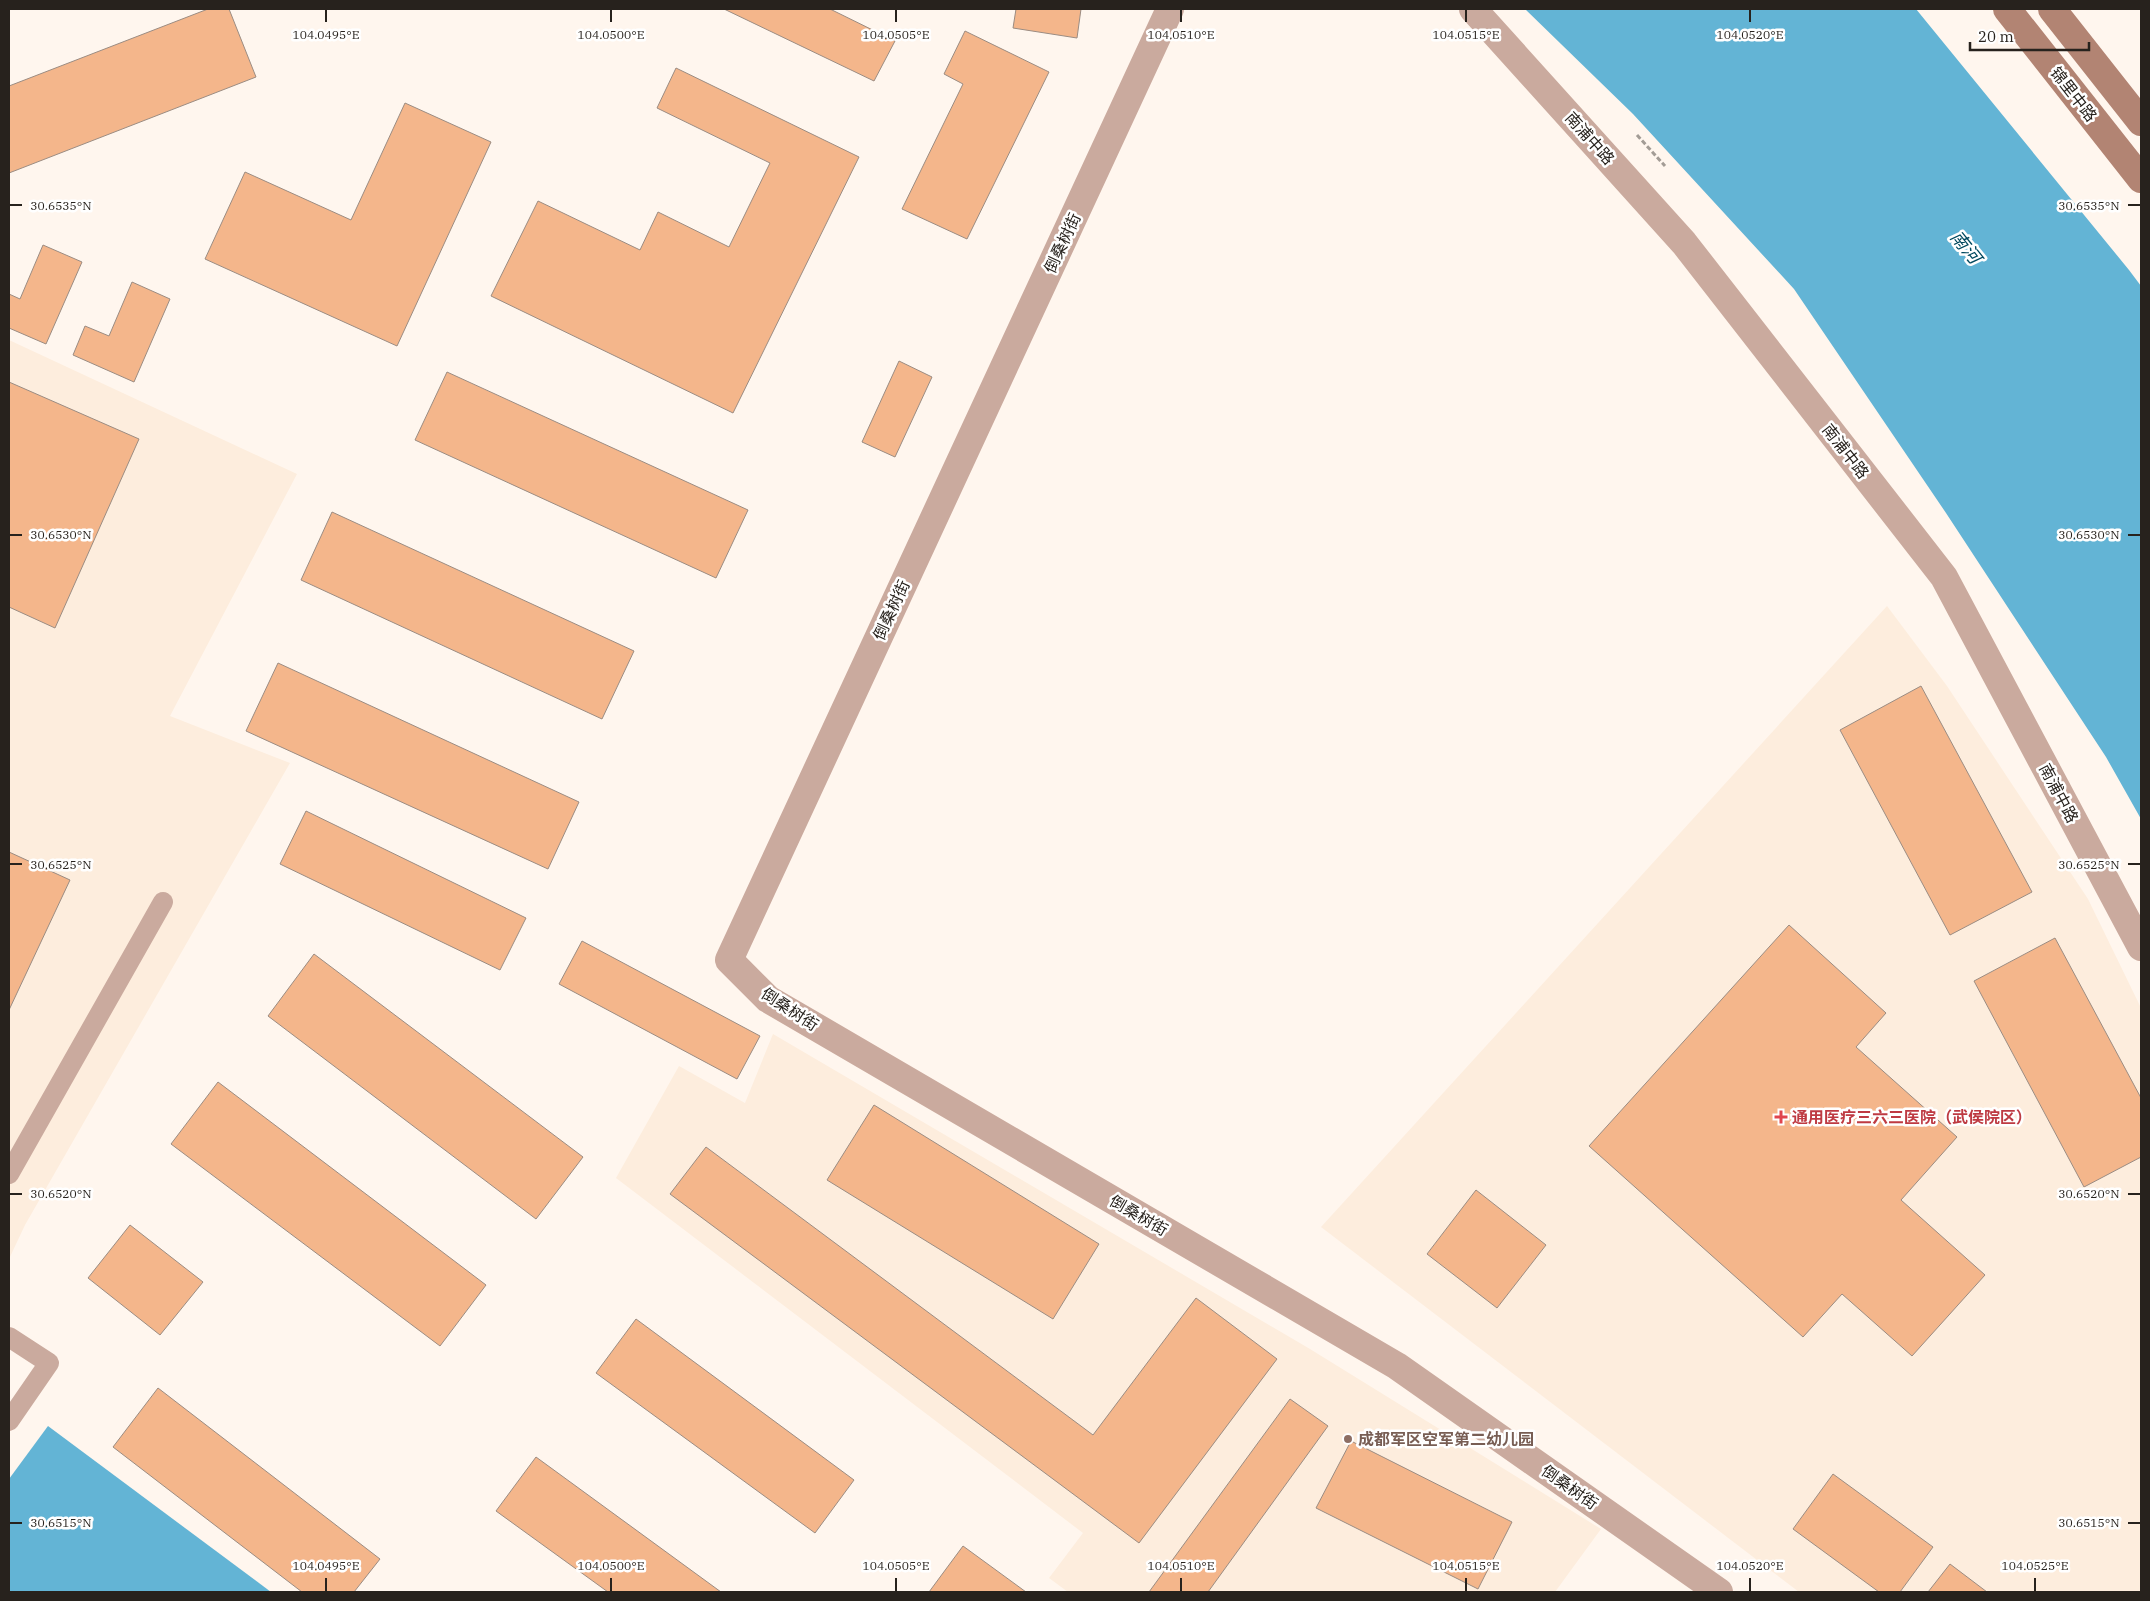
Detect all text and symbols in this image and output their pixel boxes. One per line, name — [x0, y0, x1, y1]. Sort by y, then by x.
scale bar — [1970, 20, 2089, 52]
text: 104.0495°E — [293, 27, 359, 42]
text: 104.0500°E — [578, 27, 644, 42]
text: 104.0505°E — [863, 27, 929, 42]
text: 104.0510°E — [1148, 27, 1214, 42]
text: 104.0515°E — [1433, 27, 1499, 42]
text: 104.0520°E — [1717, 27, 1783, 42]
text: 20 m — [1978, 27, 2014, 46]
street label: 锦里中路 — [2046, 63, 2102, 125]
street label: 南浦中路 — [1561, 108, 1619, 168]
text: 30.6535°N — [30, 198, 92, 213]
text: 30.6535°N — [2058, 198, 2120, 213]
street label: 倒桑树街 — [1039, 210, 1085, 276]
water label: 南河 — [1946, 226, 1988, 271]
street label: 南浦中路 — [1818, 420, 1874, 482]
text: 30.6530°N — [30, 527, 92, 542]
text: 30.6530°N — [2058, 527, 2120, 542]
street label: 倒桑树街 — [868, 577, 914, 643]
street label: 南浦中路 — [2035, 760, 2083, 826]
text: 30.6525°N — [30, 857, 92, 872]
text: 30.6525°N — [2058, 857, 2120, 872]
street label: 倒桑树街 — [758, 983, 822, 1035]
place label: 通用医疗三六三医院（武侯院区） — [1792, 1107, 2032, 1127]
marker: 通用医疗三六三医院（武侯院区） — [1774, 1110, 1788, 1124]
text: 30.6520°N — [30, 1186, 92, 1201]
text: 30.6520°N — [2058, 1186, 2120, 1201]
street label: 倒桑树街 — [1106, 1190, 1172, 1240]
place label: 成都军区空军第二幼儿园 — [1358, 1429, 1534, 1449]
marker: 成都军区空军第二幼儿园 — [1342, 1433, 1354, 1445]
street label: 倒桑树街 — [1538, 1460, 1602, 1514]
text: 30.6515°N — [30, 1515, 92, 1530]
text: 30.6515°N — [2058, 1515, 2120, 1530]
text: 104.0495°E — [293, 1558, 359, 1573]
text: 104.0500°E — [578, 1558, 644, 1573]
text: 104.0505°E — [863, 1558, 929, 1573]
text: 104.0510°E — [1148, 1558, 1214, 1573]
text: 104.0515°E — [1433, 1558, 1499, 1573]
text: 104.0520°E — [1717, 1558, 1783, 1573]
text: 104.0525°E — [2002, 1558, 2068, 1573]

